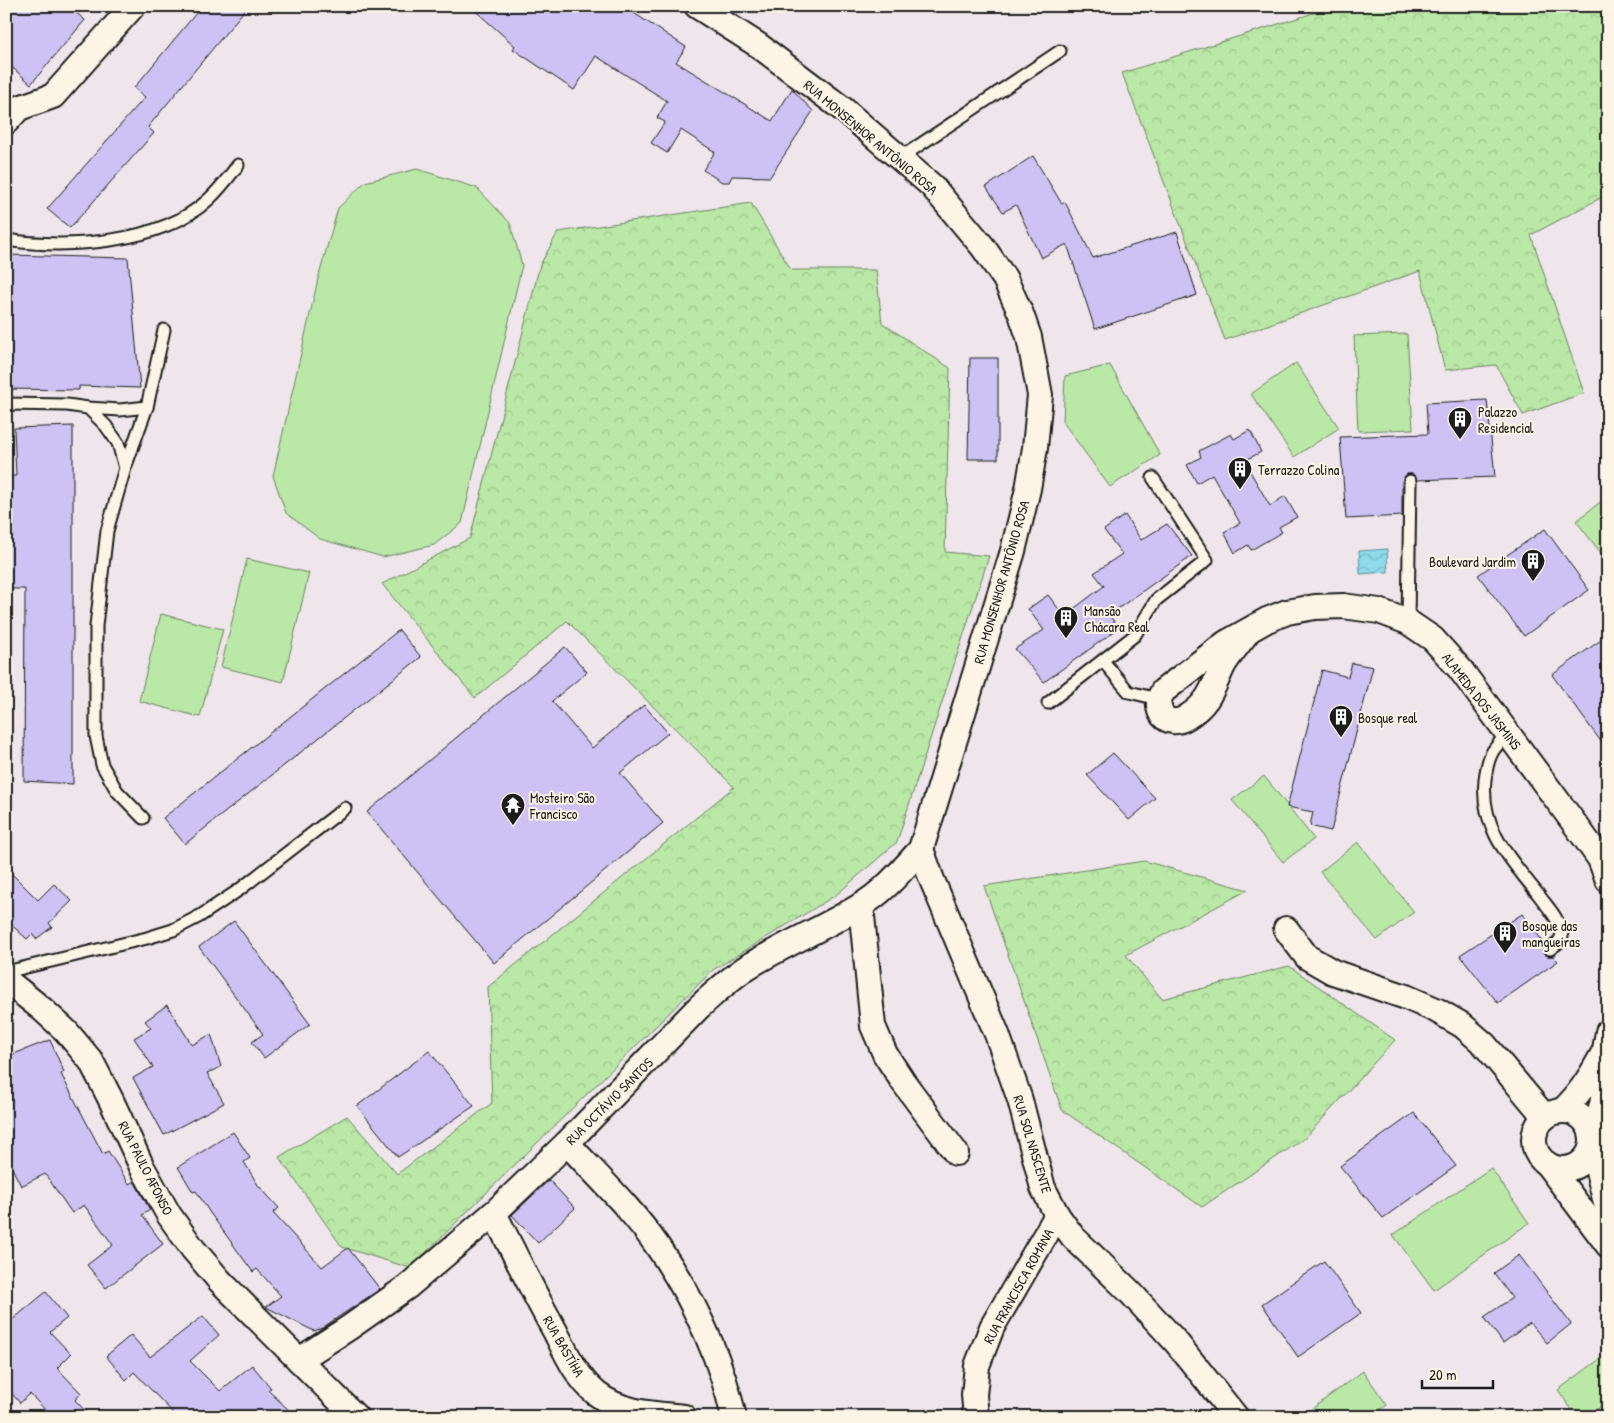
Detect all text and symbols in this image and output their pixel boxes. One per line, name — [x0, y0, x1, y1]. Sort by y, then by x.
street label: RUA MONSENHOR ANTÔNIO ROSA — [800, 75, 942, 199]
place label: Palazzo Residencial — [1478, 402, 1534, 437]
building icon: Palazzo Residencial — [1447, 406, 1473, 440]
building icon: Terrazzo Colina — [1227, 456, 1253, 490]
place label: Terrazzo Colina — [1258, 460, 1340, 479]
street label: RUA MONSENHOR ANTÔNIO ROSA — [969, 498, 1034, 666]
building icon: Boulevard Jardim — [1520, 548, 1546, 582]
place label: Boulevard Jardim — [1429, 552, 1516, 571]
place label: Mansão Chácara Real — [1084, 601, 1149, 636]
building icon: Mansão Chácara Real — [1053, 605, 1079, 639]
street label: ALAMEDA DOS JASMINS — [1438, 649, 1526, 754]
building icon: Bosque real — [1328, 704, 1354, 738]
place label: Bosque real — [1358, 708, 1417, 728]
place label: Mosteiro São Francisco — [529, 788, 595, 823]
temple icon: Mosteiro São Francisco — [500, 792, 526, 826]
place label: Bosque das mangueiras — [1522, 916, 1580, 952]
building icon: Bosque das mangueiras — [1492, 920, 1518, 954]
street label: RUA OCTÁVIO SANTOS — [561, 1053, 657, 1149]
street label: RUA SOL NASCENTE — [1009, 1093, 1057, 1195]
street label: RUA PAULO AFONSO — [114, 1118, 178, 1218]
street label: RUA FRANCISCA ROMANA — [978, 1225, 1058, 1347]
street label: RUA BASTÍHA — [539, 1312, 589, 1380]
scale bar — [1422, 1358, 1493, 1390]
text: 20 m — [1429, 1364, 1456, 1385]

